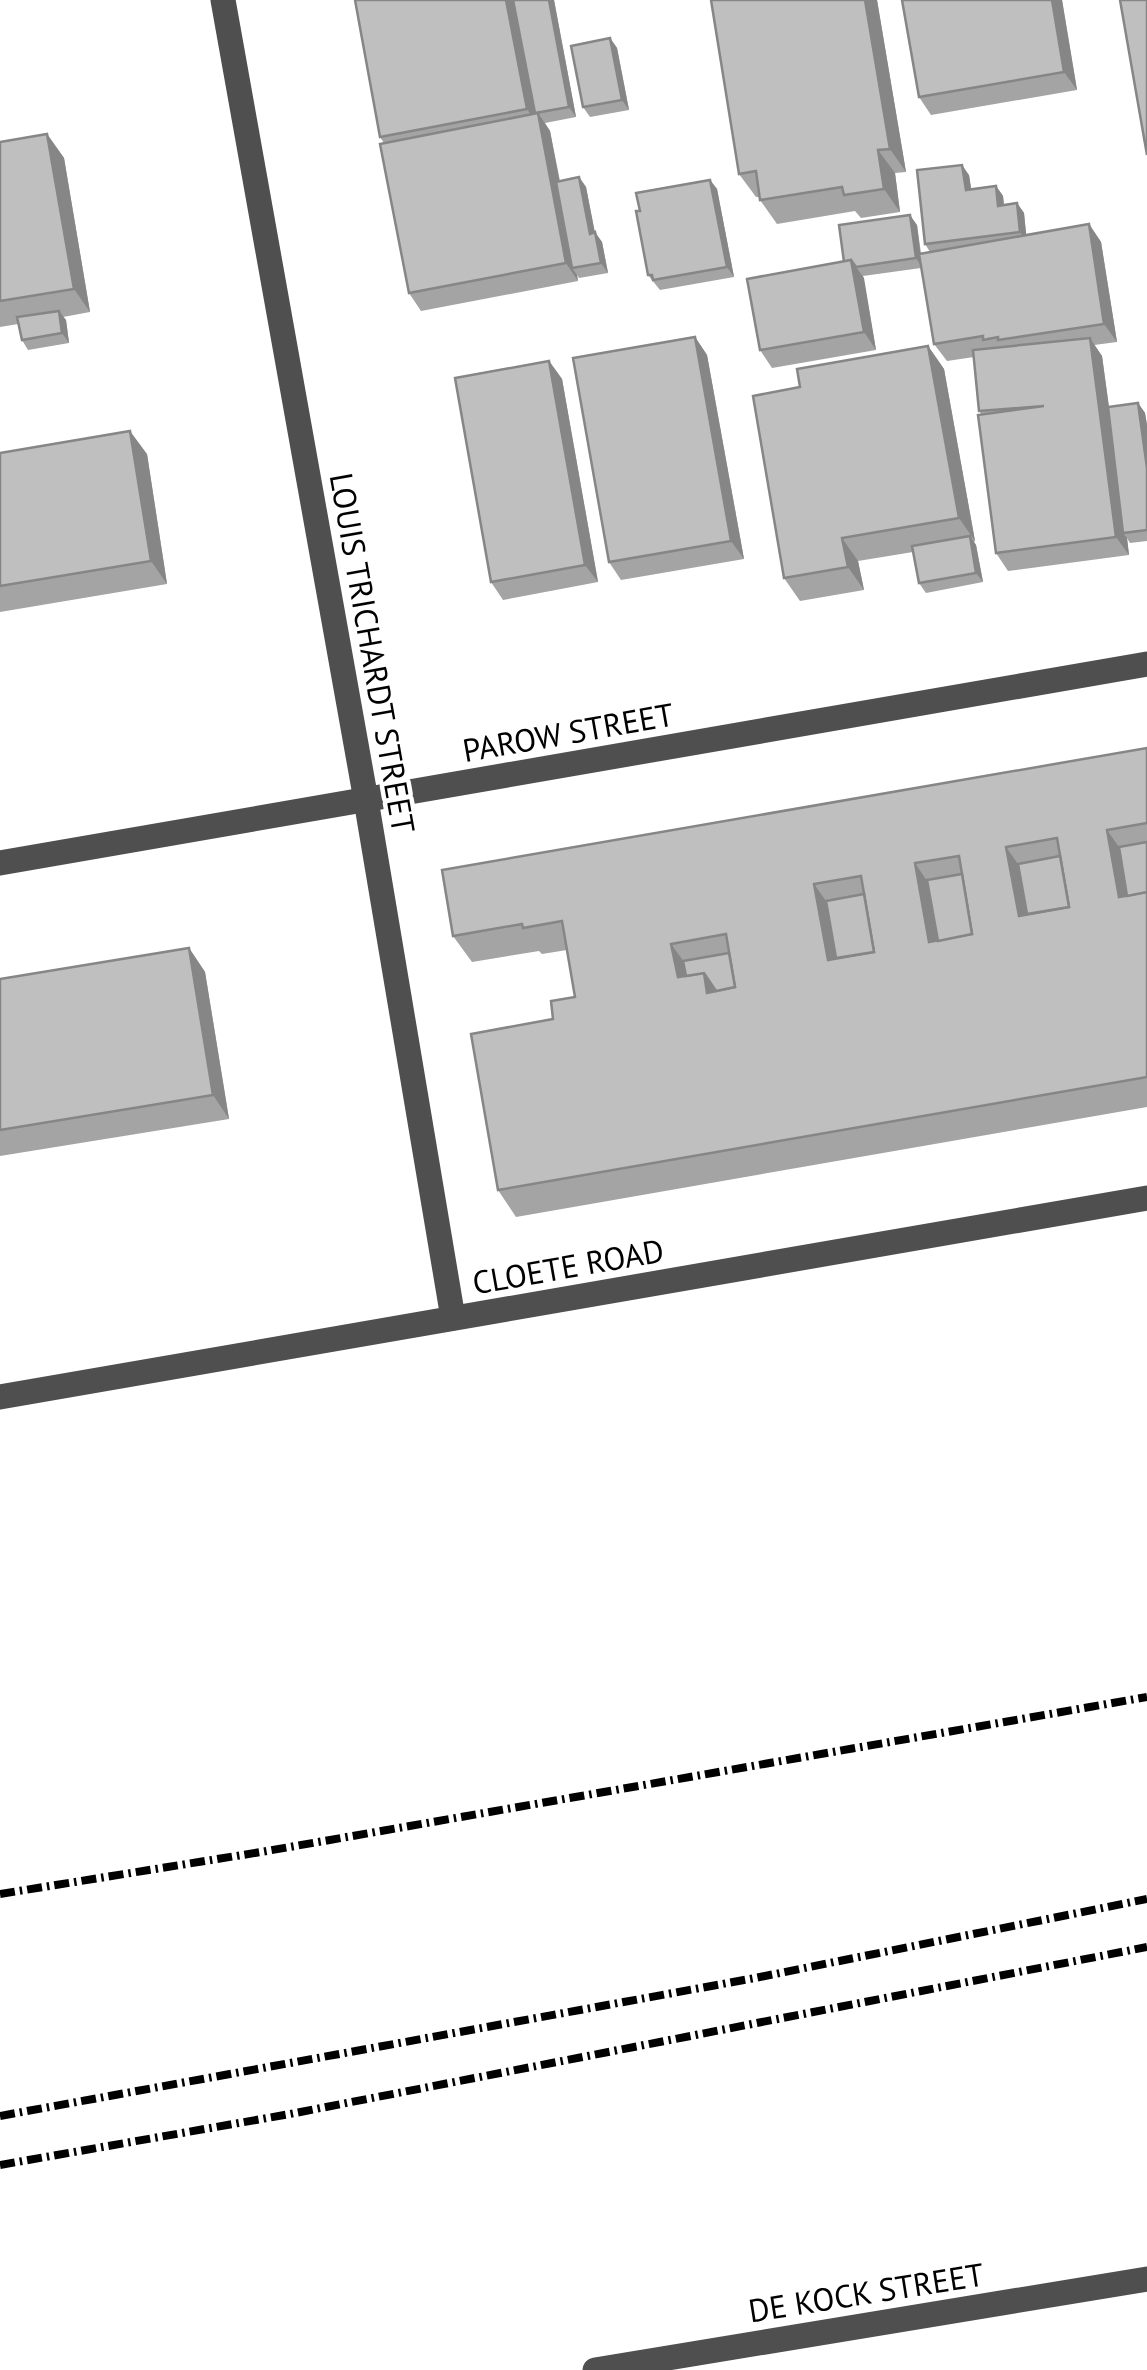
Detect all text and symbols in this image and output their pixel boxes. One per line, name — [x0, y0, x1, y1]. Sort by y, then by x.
street label: LOUIS TRICHARDT STREET — [321, 470, 425, 837]
street label: PAROW STREET — [459, 693, 677, 771]
street label: CLOETE ROAD — [469, 1229, 667, 1303]
street label: DE KOCK STREET — [745, 2253, 987, 2331]

